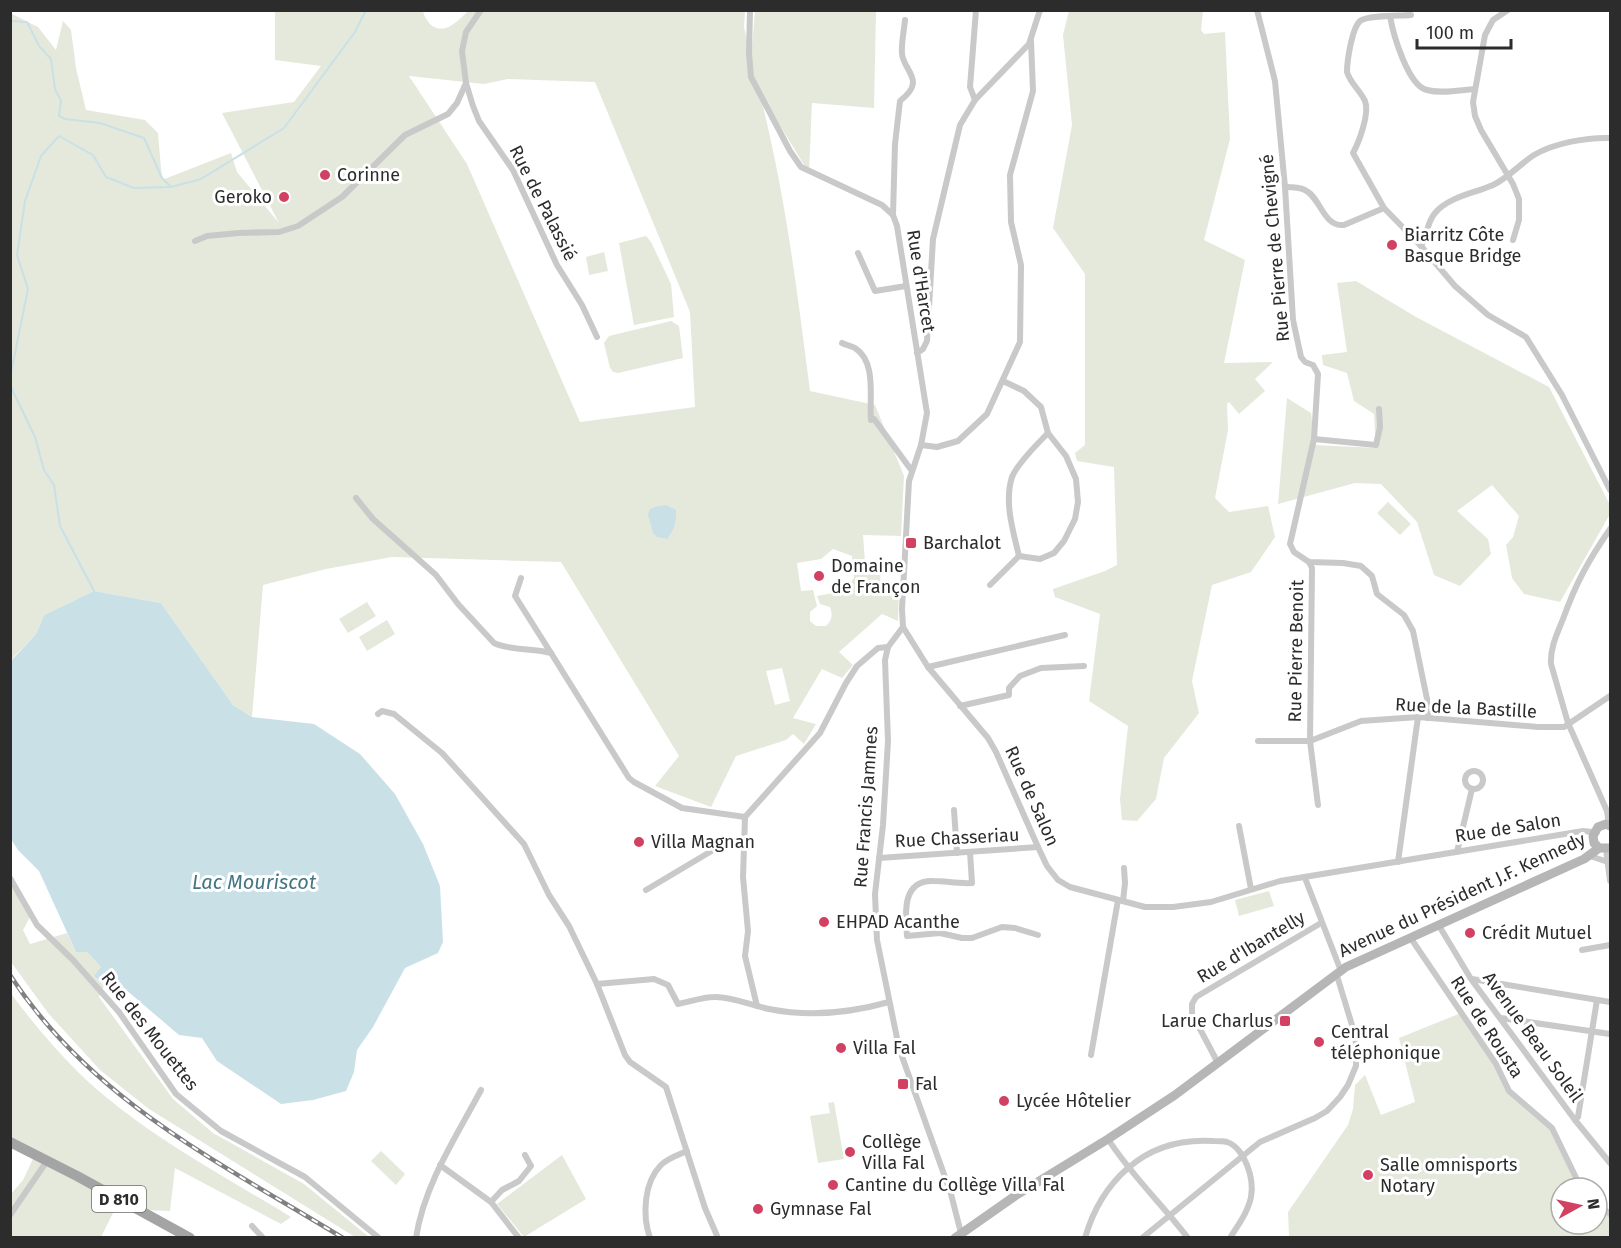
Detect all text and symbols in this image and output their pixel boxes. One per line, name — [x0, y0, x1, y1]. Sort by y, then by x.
scale bar — [1417, 12, 1512, 50]
text: 100 m — [1426, 22, 1474, 44]
street label: Rue de Palassié — [504, 142, 582, 264]
street label: Rue Pierre de Chevigné — [1256, 153, 1294, 343]
place label: Corinne — [337, 164, 400, 186]
marker: Corinne — [318, 168, 332, 182]
place label: Geroko — [214, 186, 272, 208]
marker: Geroko — [277, 190, 291, 204]
place label: Biarritz Côte Basque Bridge — [1404, 224, 1521, 267]
street label: Rue d'Harcet — [902, 228, 940, 334]
marker: Biarritz Côte Basque Bridge — [1385, 238, 1399, 252]
place label: Barchalot — [923, 532, 1002, 554]
marker: Barchalot — [904, 536, 918, 550]
place label: Domaine de Françon — [831, 555, 921, 598]
marker: Domaine de Françon — [812, 569, 826, 583]
street label: Rue Pierre Benoit — [1284, 579, 1308, 722]
street label: Rue de la Bastille — [1395, 693, 1537, 723]
street label: Rue Francis Jammes — [849, 725, 883, 889]
street label: Rue de Salon — [1000, 743, 1064, 849]
street label: Rue de Salon — [1453, 809, 1563, 847]
street label: Rue Chasseriau — [894, 824, 1020, 852]
street label: Avenue du Président J.F. Kennedy — [1335, 828, 1589, 962]
place label: Villa Magnan — [651, 831, 755, 853]
marker: Villa Magnan — [632, 835, 646, 849]
water label: Lac Mouriscot — [192, 870, 317, 894]
street label: Rue d'Ibantelly — [1193, 906, 1309, 988]
place label: EHPAD Acanthe — [836, 911, 960, 933]
marker: EHPAD Acanthe — [817, 915, 831, 929]
place label: Crédit Mutuel — [1482, 922, 1592, 944]
marker: Crédit Mutuel — [1463, 926, 1477, 940]
street label: Rue des Mouettes — [97, 967, 203, 1095]
street label: Avenue Beau Soleil — [1478, 968, 1588, 1106]
street label: Rue de Rousta — [1446, 972, 1528, 1082]
place label: Larue Charlus — [1161, 1010, 1273, 1032]
marker: Larue Charlus — [1278, 1014, 1292, 1028]
place label: Central téléphonique — [1331, 1021, 1440, 1064]
marker: Central téléphonique — [1312, 1035, 1326, 1049]
place label: Villa Fal — [853, 1037, 916, 1059]
marker: Villa Fal — [834, 1041, 848, 1055]
place label: Fal — [915, 1073, 938, 1095]
marker: Fal — [896, 1077, 910, 1091]
place label: Lycée Hôtelier — [1016, 1090, 1131, 1112]
marker: Lycée Hôtelier — [997, 1094, 1011, 1108]
place label: Collège Villa Fal — [862, 1131, 925, 1174]
marker: Collège Villa Fal — [843, 1145, 857, 1159]
place label: Salle omnisports Notary — [1380, 1154, 1517, 1197]
marker: Salle omnisports Notary — [1361, 1168, 1375, 1182]
place label: Cantine du Collège Villa Fal — [845, 1174, 1065, 1196]
north arrow — [1549, 1176, 1609, 1236]
marker: Cantine du Collège Villa Fal — [826, 1178, 840, 1192]
road number: D 810 — [92, 1186, 146, 1212]
text: N — [1583, 1197, 1604, 1211]
place label: Gymnase Fal — [770, 1198, 871, 1220]
marker: Gymnase Fal — [751, 1202, 765, 1216]

